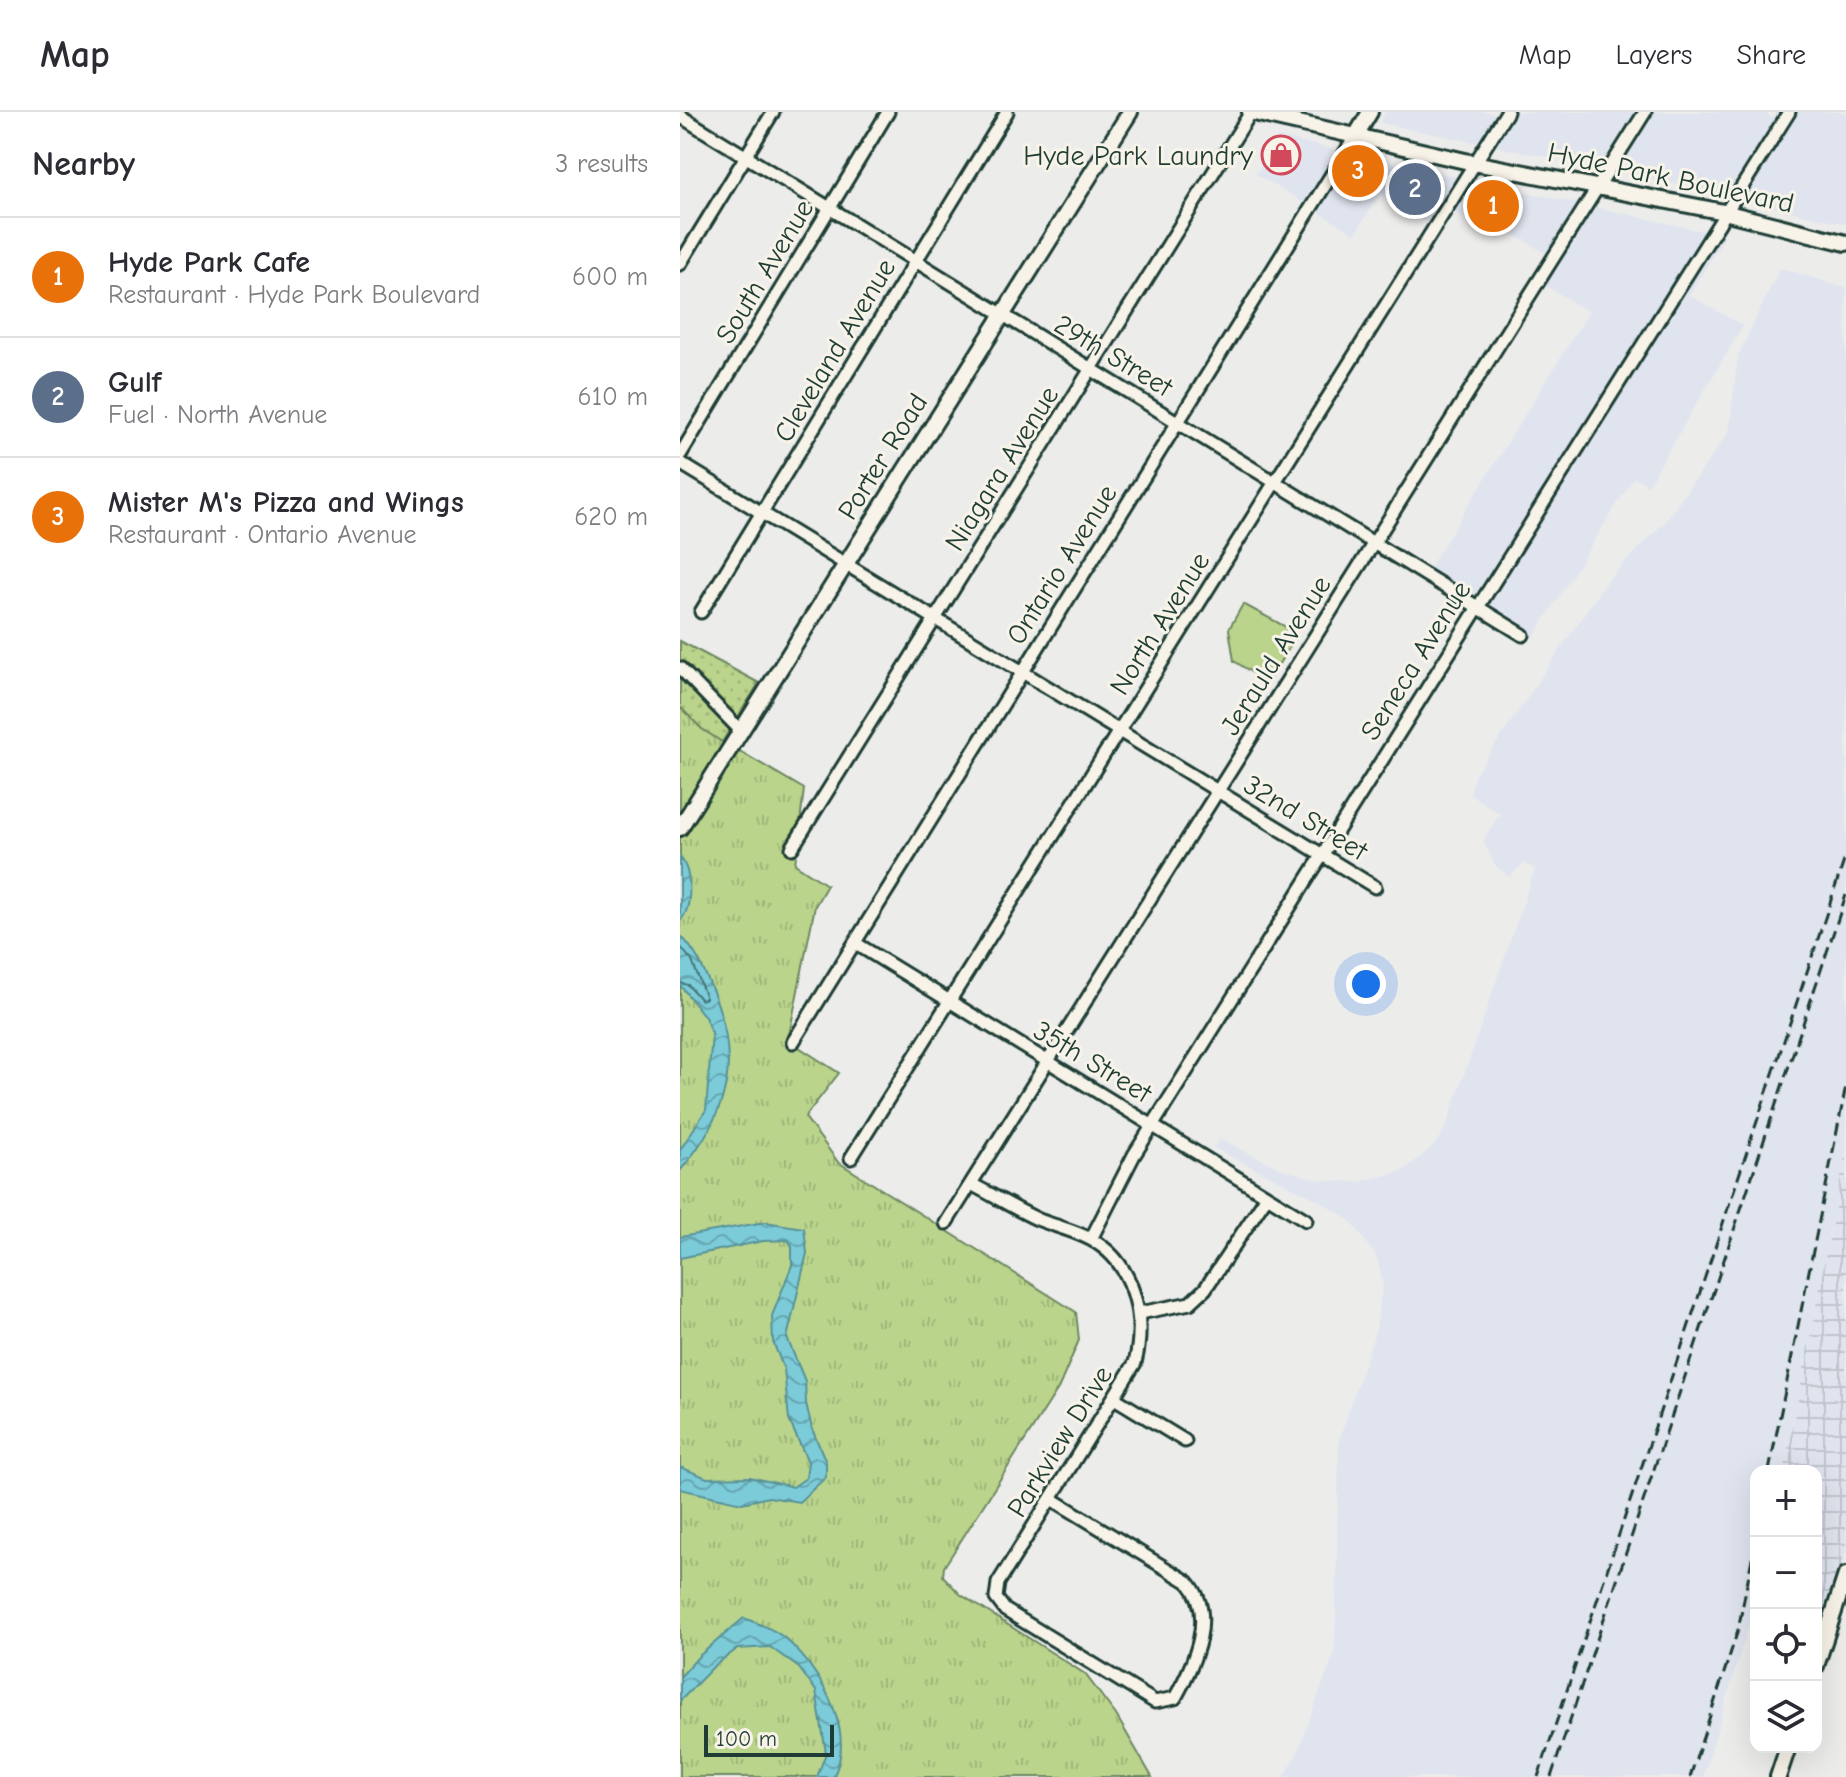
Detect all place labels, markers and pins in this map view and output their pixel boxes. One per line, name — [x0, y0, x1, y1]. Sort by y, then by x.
shop icon: Hyde Park Laundry — [1260, 134, 1302, 176]
place label: Hyde Park Laundry — [1023, 140, 1253, 172]
pin: 3 — [1332, 141, 1384, 201]
pin: 2 — [1389, 159, 1441, 219]
pin: 1 — [1467, 176, 1519, 236]

